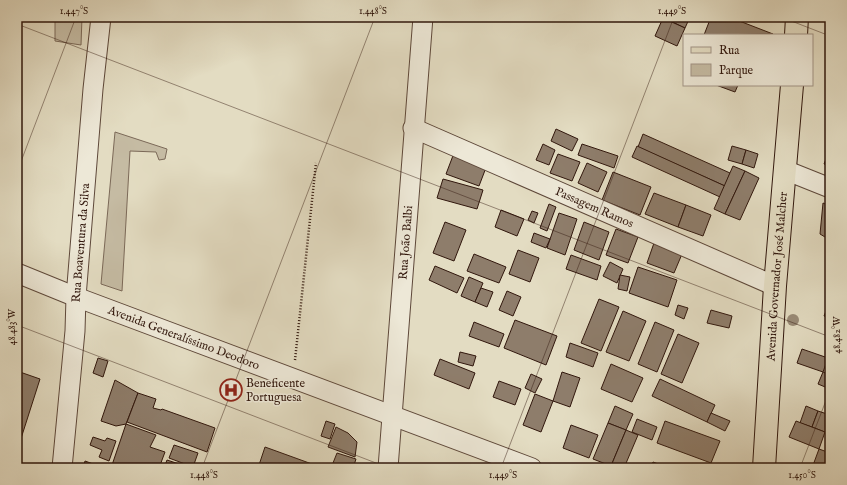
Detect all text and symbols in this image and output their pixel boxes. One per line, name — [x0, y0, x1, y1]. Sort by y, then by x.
text: 1.447°S — [60, 5, 88, 18]
text: 1.448°S — [359, 5, 387, 18]
text: 1.449°S — [658, 5, 686, 18]
legend — [683, 34, 813, 86]
text: Rua — [719, 43, 740, 58]
text: Parque — [719, 63, 754, 79]
street label: Rua Boaventura da Silva — [69, 182, 93, 303]
street label: Passagem Ramos — [553, 184, 636, 231]
street label: Avenida Governador José Malcher — [763, 191, 791, 362]
street label: Rua João Balbi — [396, 205, 416, 280]
street label: Avenida Generalíssimo Deodoro — [105, 302, 262, 373]
text: 48.483°W — [6, 308, 19, 345]
text: 48.482°W — [831, 316, 844, 354]
place label: Beneficente Portuguesa — [246, 376, 305, 405]
hospital icon: Beneficente Portuguesa — [218, 377, 244, 403]
text: 1.448°S — [190, 469, 218, 482]
text: 1.449°S — [489, 469, 517, 482]
text: 1.450°S — [788, 469, 816, 482]

